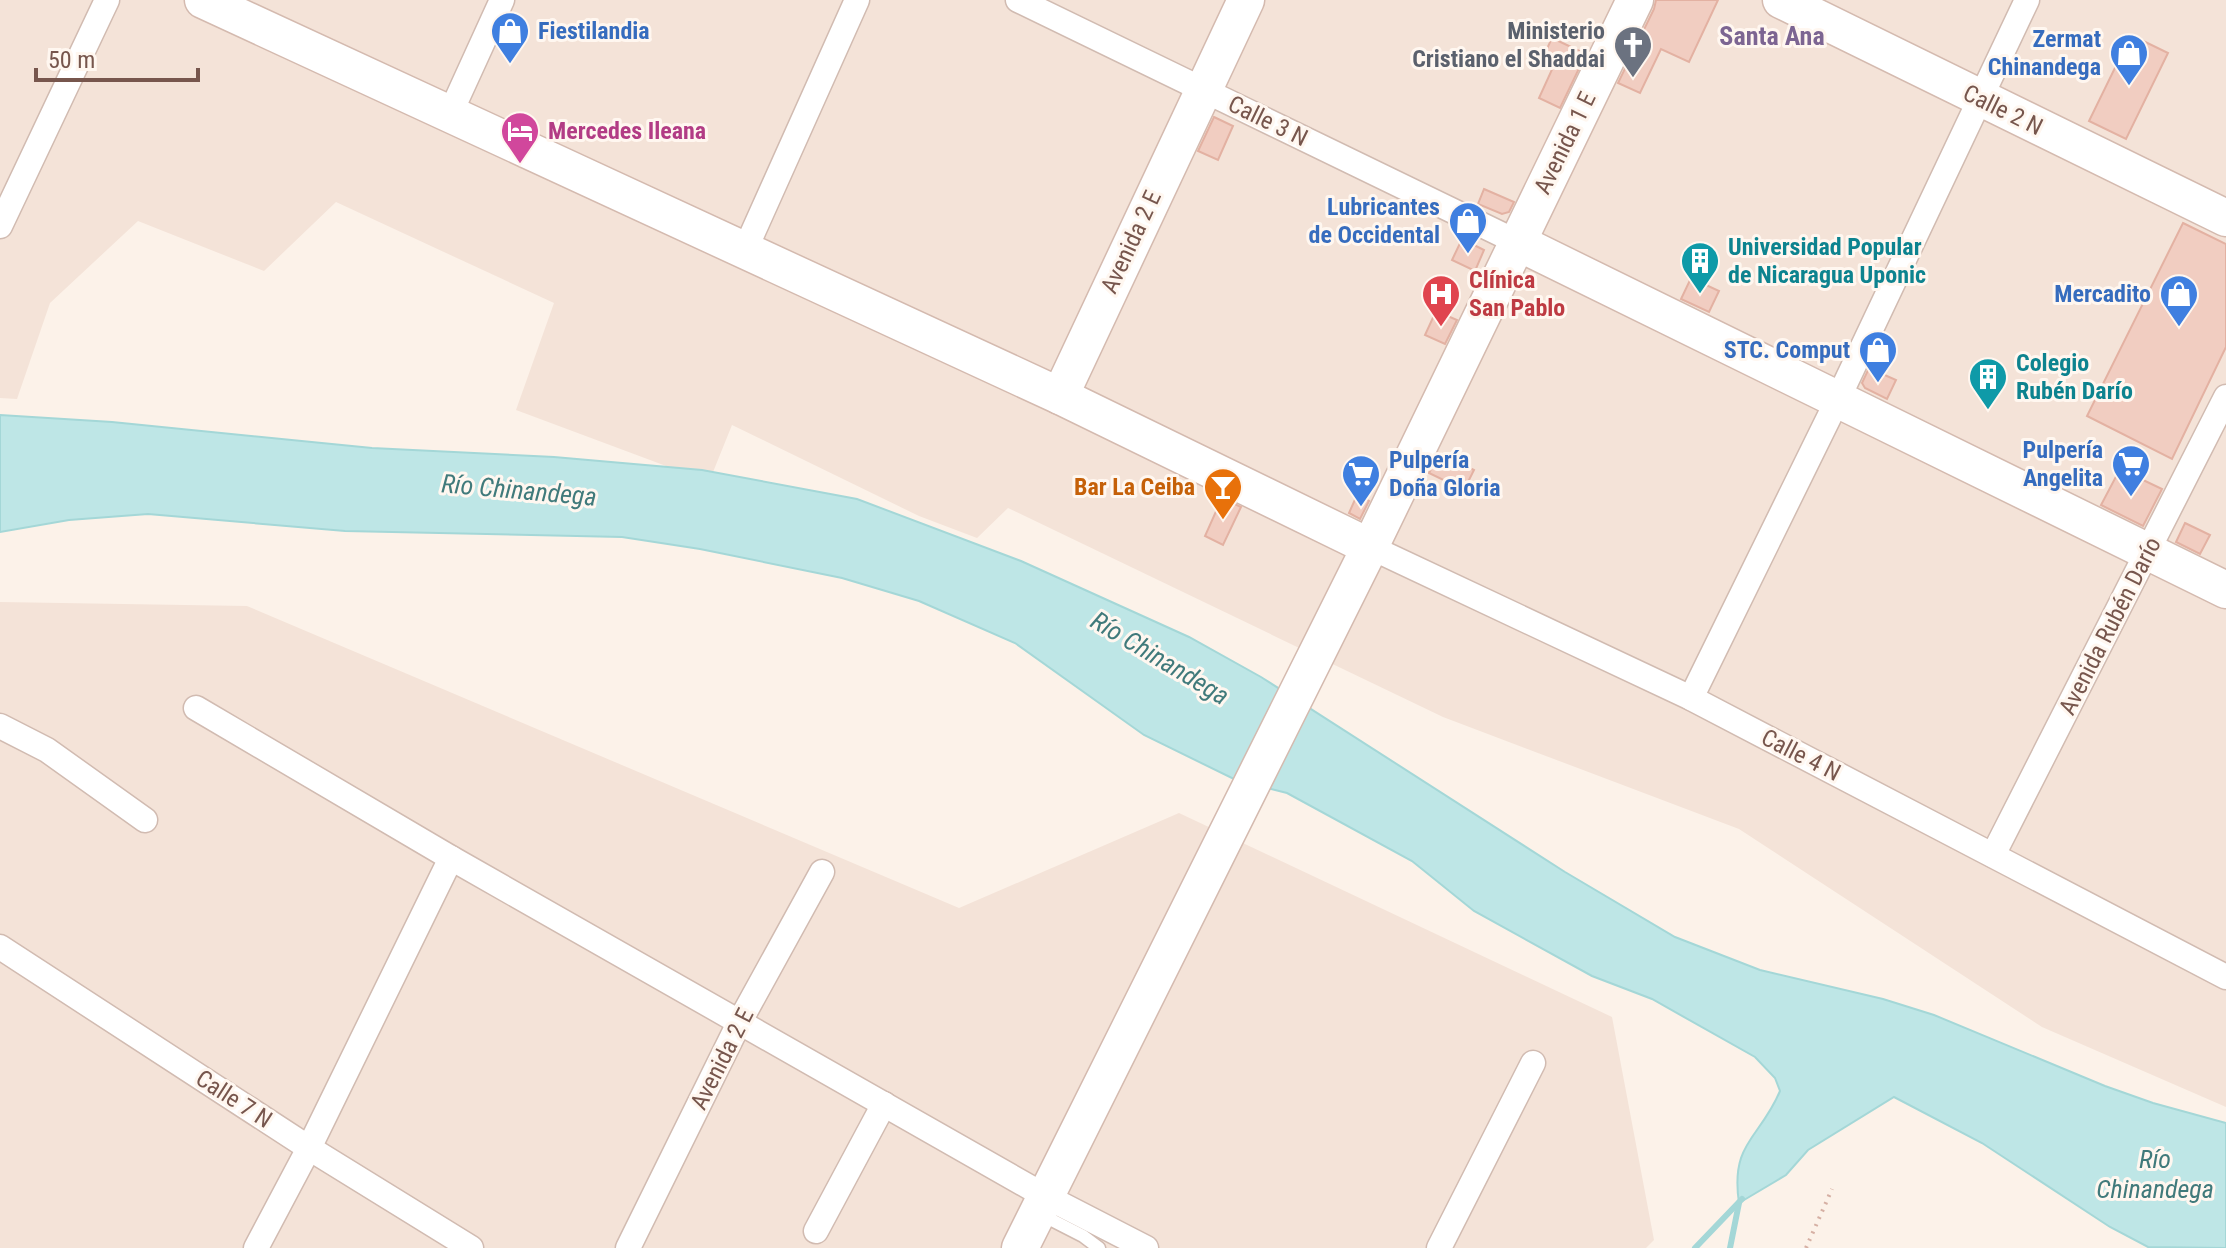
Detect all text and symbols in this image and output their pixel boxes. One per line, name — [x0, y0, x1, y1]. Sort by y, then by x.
shop icon: Fiestilandia — [489, 10, 531, 65]
place label: Fiestilandia — [538, 17, 650, 45]
place label: Ministerio Cristiano el Shaddai — [1412, 17, 1605, 73]
district label: Santa Ana — [1719, 21, 1825, 51]
church icon: Ministerio Cristiano el Shaddai — [1612, 24, 1654, 79]
place label: Zermat Chinandega — [1988, 25, 2101, 81]
scale bar — [36, 32, 198, 82]
shop icon: Zermat Chinandega — [2108, 32, 2150, 87]
text: 50 m — [48, 46, 95, 74]
street label: Calle 2 N — [1959, 79, 2047, 141]
street label: Avenida 1 E — [1528, 87, 1602, 199]
street label: Calle 3 N — [1224, 90, 1312, 152]
hotel icon: Mercedes Ileana — [499, 110, 541, 165]
place label: Mercedes Ileana — [548, 117, 706, 145]
street label: Avenida 2 E — [1095, 186, 1167, 298]
place label: Lubricantes de Occidental — [1309, 193, 1440, 249]
shop icon: Lubricantes de Occidental — [1447, 200, 1489, 255]
place label: Universidad Popular de Nicaragua Uponic — [1728, 233, 1926, 289]
building icon: Universidad Popular de Nicaragua Uponic — [1679, 240, 1721, 295]
place label: Clínica San Pablo — [1469, 266, 1565, 322]
hospital icon: Clínica San Pablo — [1420, 273, 1462, 328]
shop icon: Mercadito — [2158, 273, 2200, 328]
place label: Mercadito — [2054, 280, 2151, 308]
shop icon: STC. Comput — [1857, 329, 1899, 384]
place label: STC. Comput — [1724, 336, 1850, 364]
place label: Colegio Rubén Darío — [2016, 349, 2133, 405]
building icon: Colegio Rubén Darío — [1967, 356, 2009, 411]
place label: Pulpería Angelita — [2023, 436, 2103, 492]
supermarket icon: Pulpería Angelita — [2110, 443, 2152, 498]
place label: Pulpería Doña Gloria — [1389, 446, 1501, 502]
supermarket icon: Pulpería Doña Gloria — [1340, 453, 1382, 508]
bar icon: Bar La Ceiba — [1202, 466, 1244, 521]
water label: Río Chinandega — [440, 468, 598, 512]
place label: Bar La Ceiba — [1074, 473, 1195, 501]
street label: Avenida Rubén Darío — [2053, 533, 2167, 719]
water label: Río Chinandega — [1086, 605, 1234, 711]
street label: Calle 4 N — [1757, 723, 1845, 787]
street label: Avenida 2 E — [685, 1004, 759, 1114]
street label: Calle 7 N — [191, 1064, 277, 1134]
water label: Río Chinandega — [2096, 1144, 2214, 1204]

